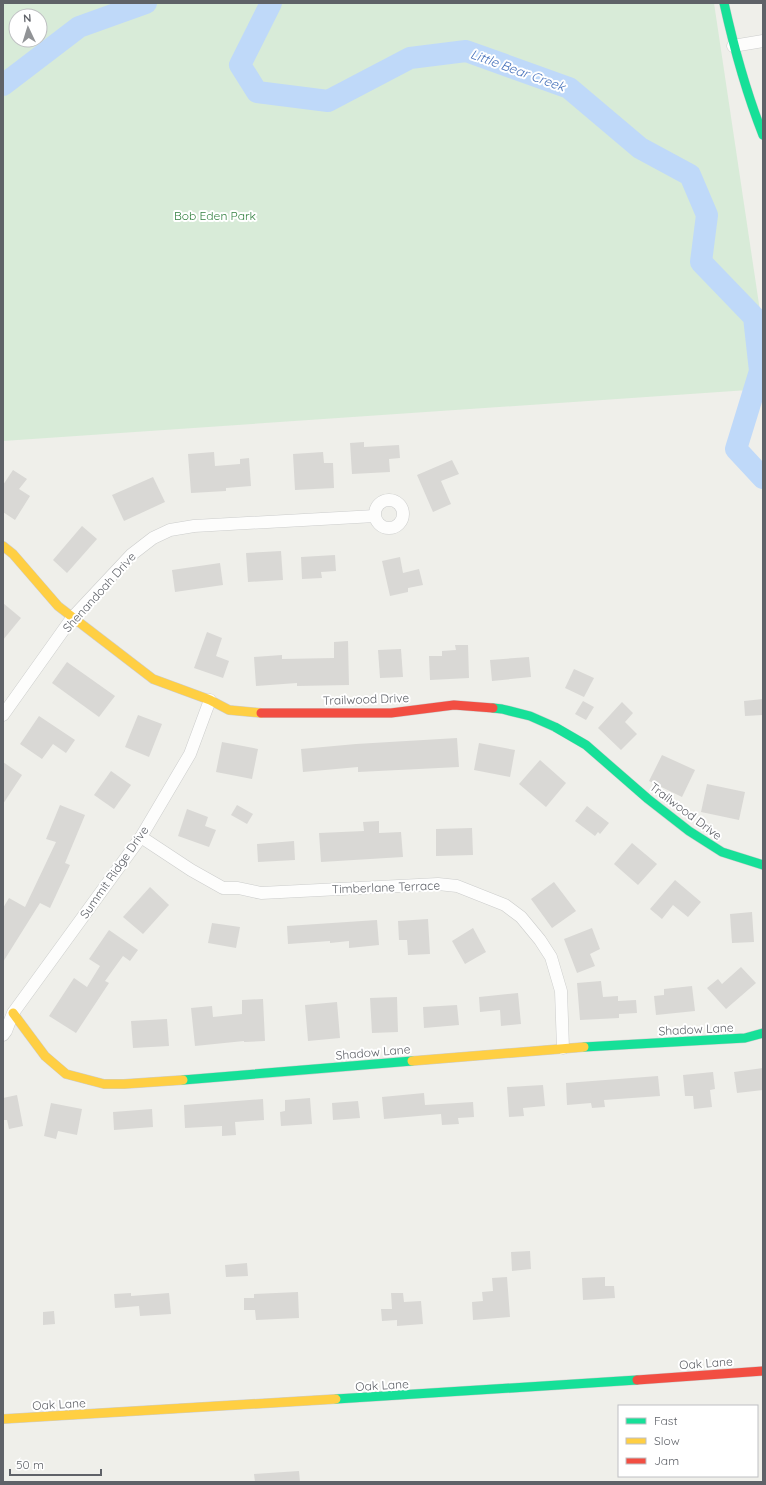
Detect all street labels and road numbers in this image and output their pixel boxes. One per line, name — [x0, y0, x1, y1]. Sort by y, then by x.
street label: Shenandoah Drive — [59, 549, 139, 635]
street label: Trailwood Drive — [323, 690, 410, 708]
street label: Trailwood Drive — [647, 779, 725, 843]
street label: Summit Ridge Drive — [76, 823, 152, 921]
street label: Timberlane Terrace — [332, 878, 441, 896]
street label: Shadow Lane — [658, 1020, 734, 1038]
street label: Shadow Lane — [335, 1041, 411, 1063]
street label: Oak Lane — [679, 1354, 733, 1372]
street label: Oak Lane — [355, 1376, 409, 1394]
street label: Oak Lane — [32, 1395, 86, 1413]

